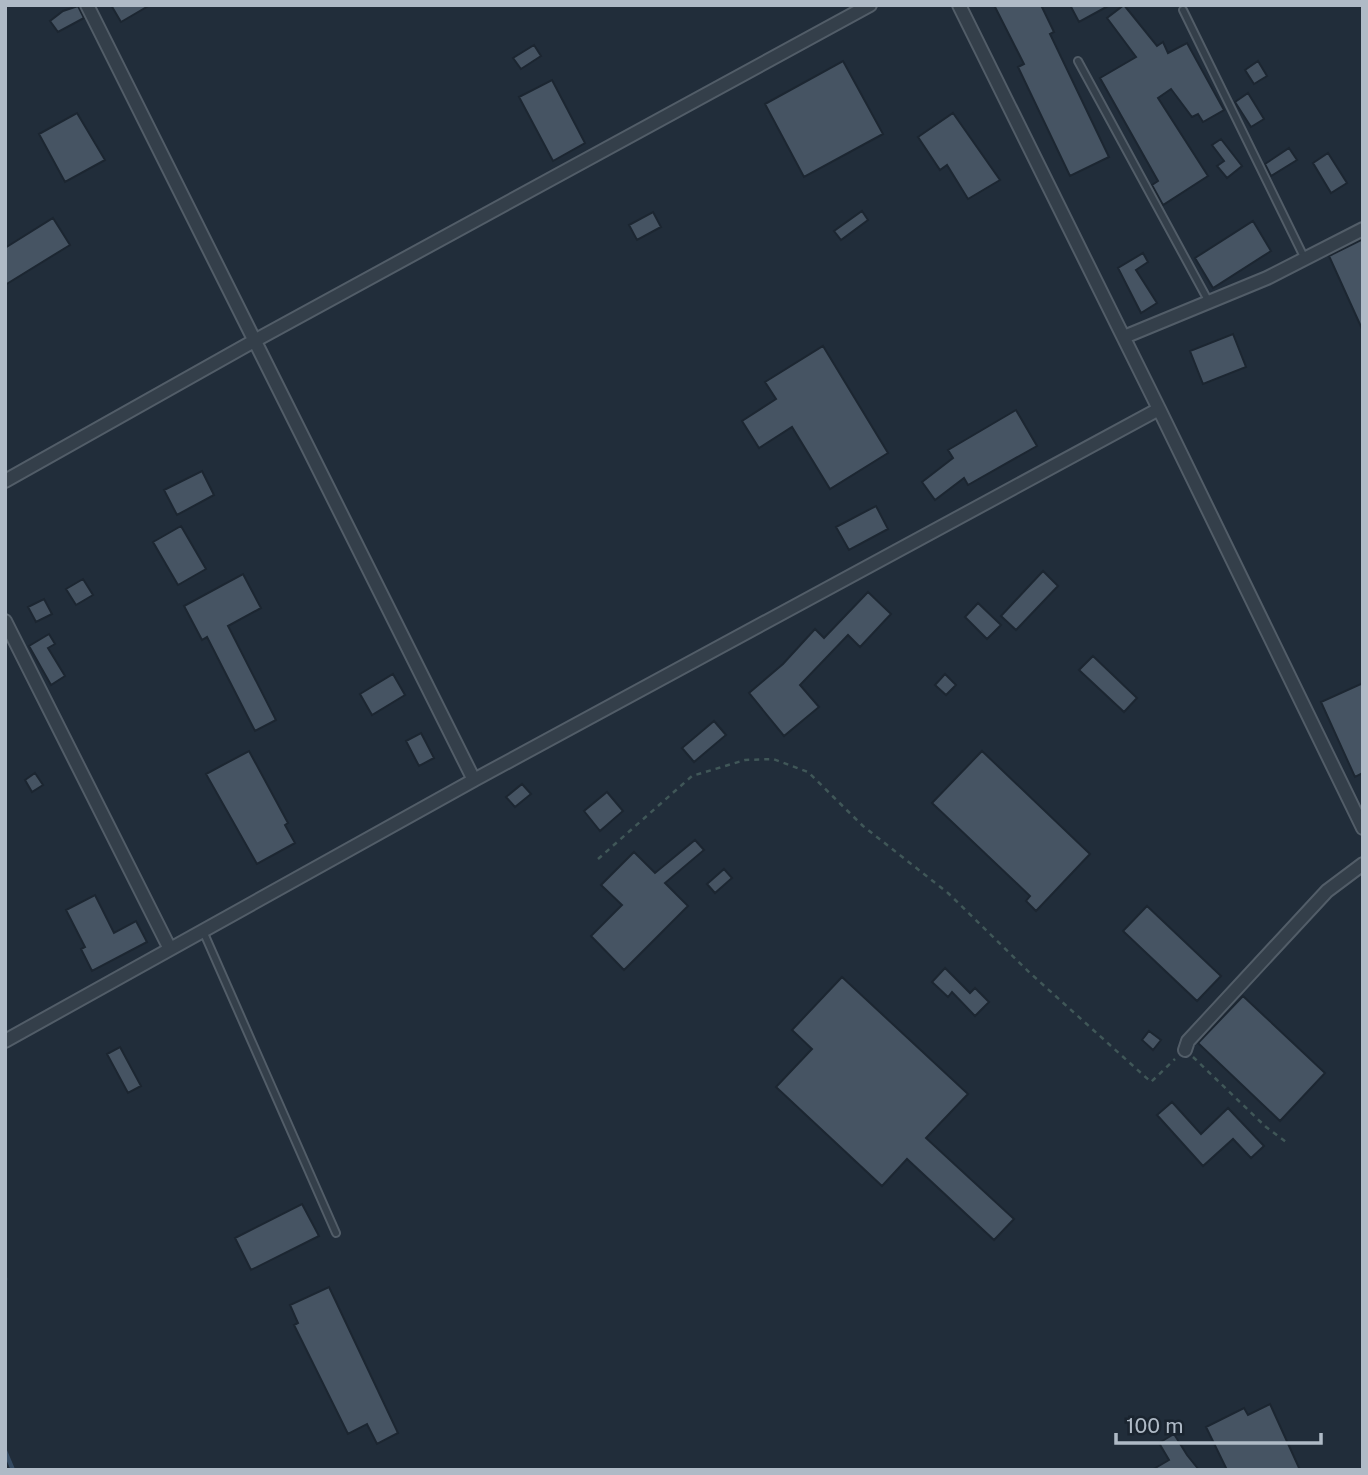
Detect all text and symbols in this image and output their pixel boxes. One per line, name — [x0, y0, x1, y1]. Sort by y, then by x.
scale bar — [1116, 1402, 1321, 1446]
text: 100 m — [1126, 1413, 1183, 1438]

